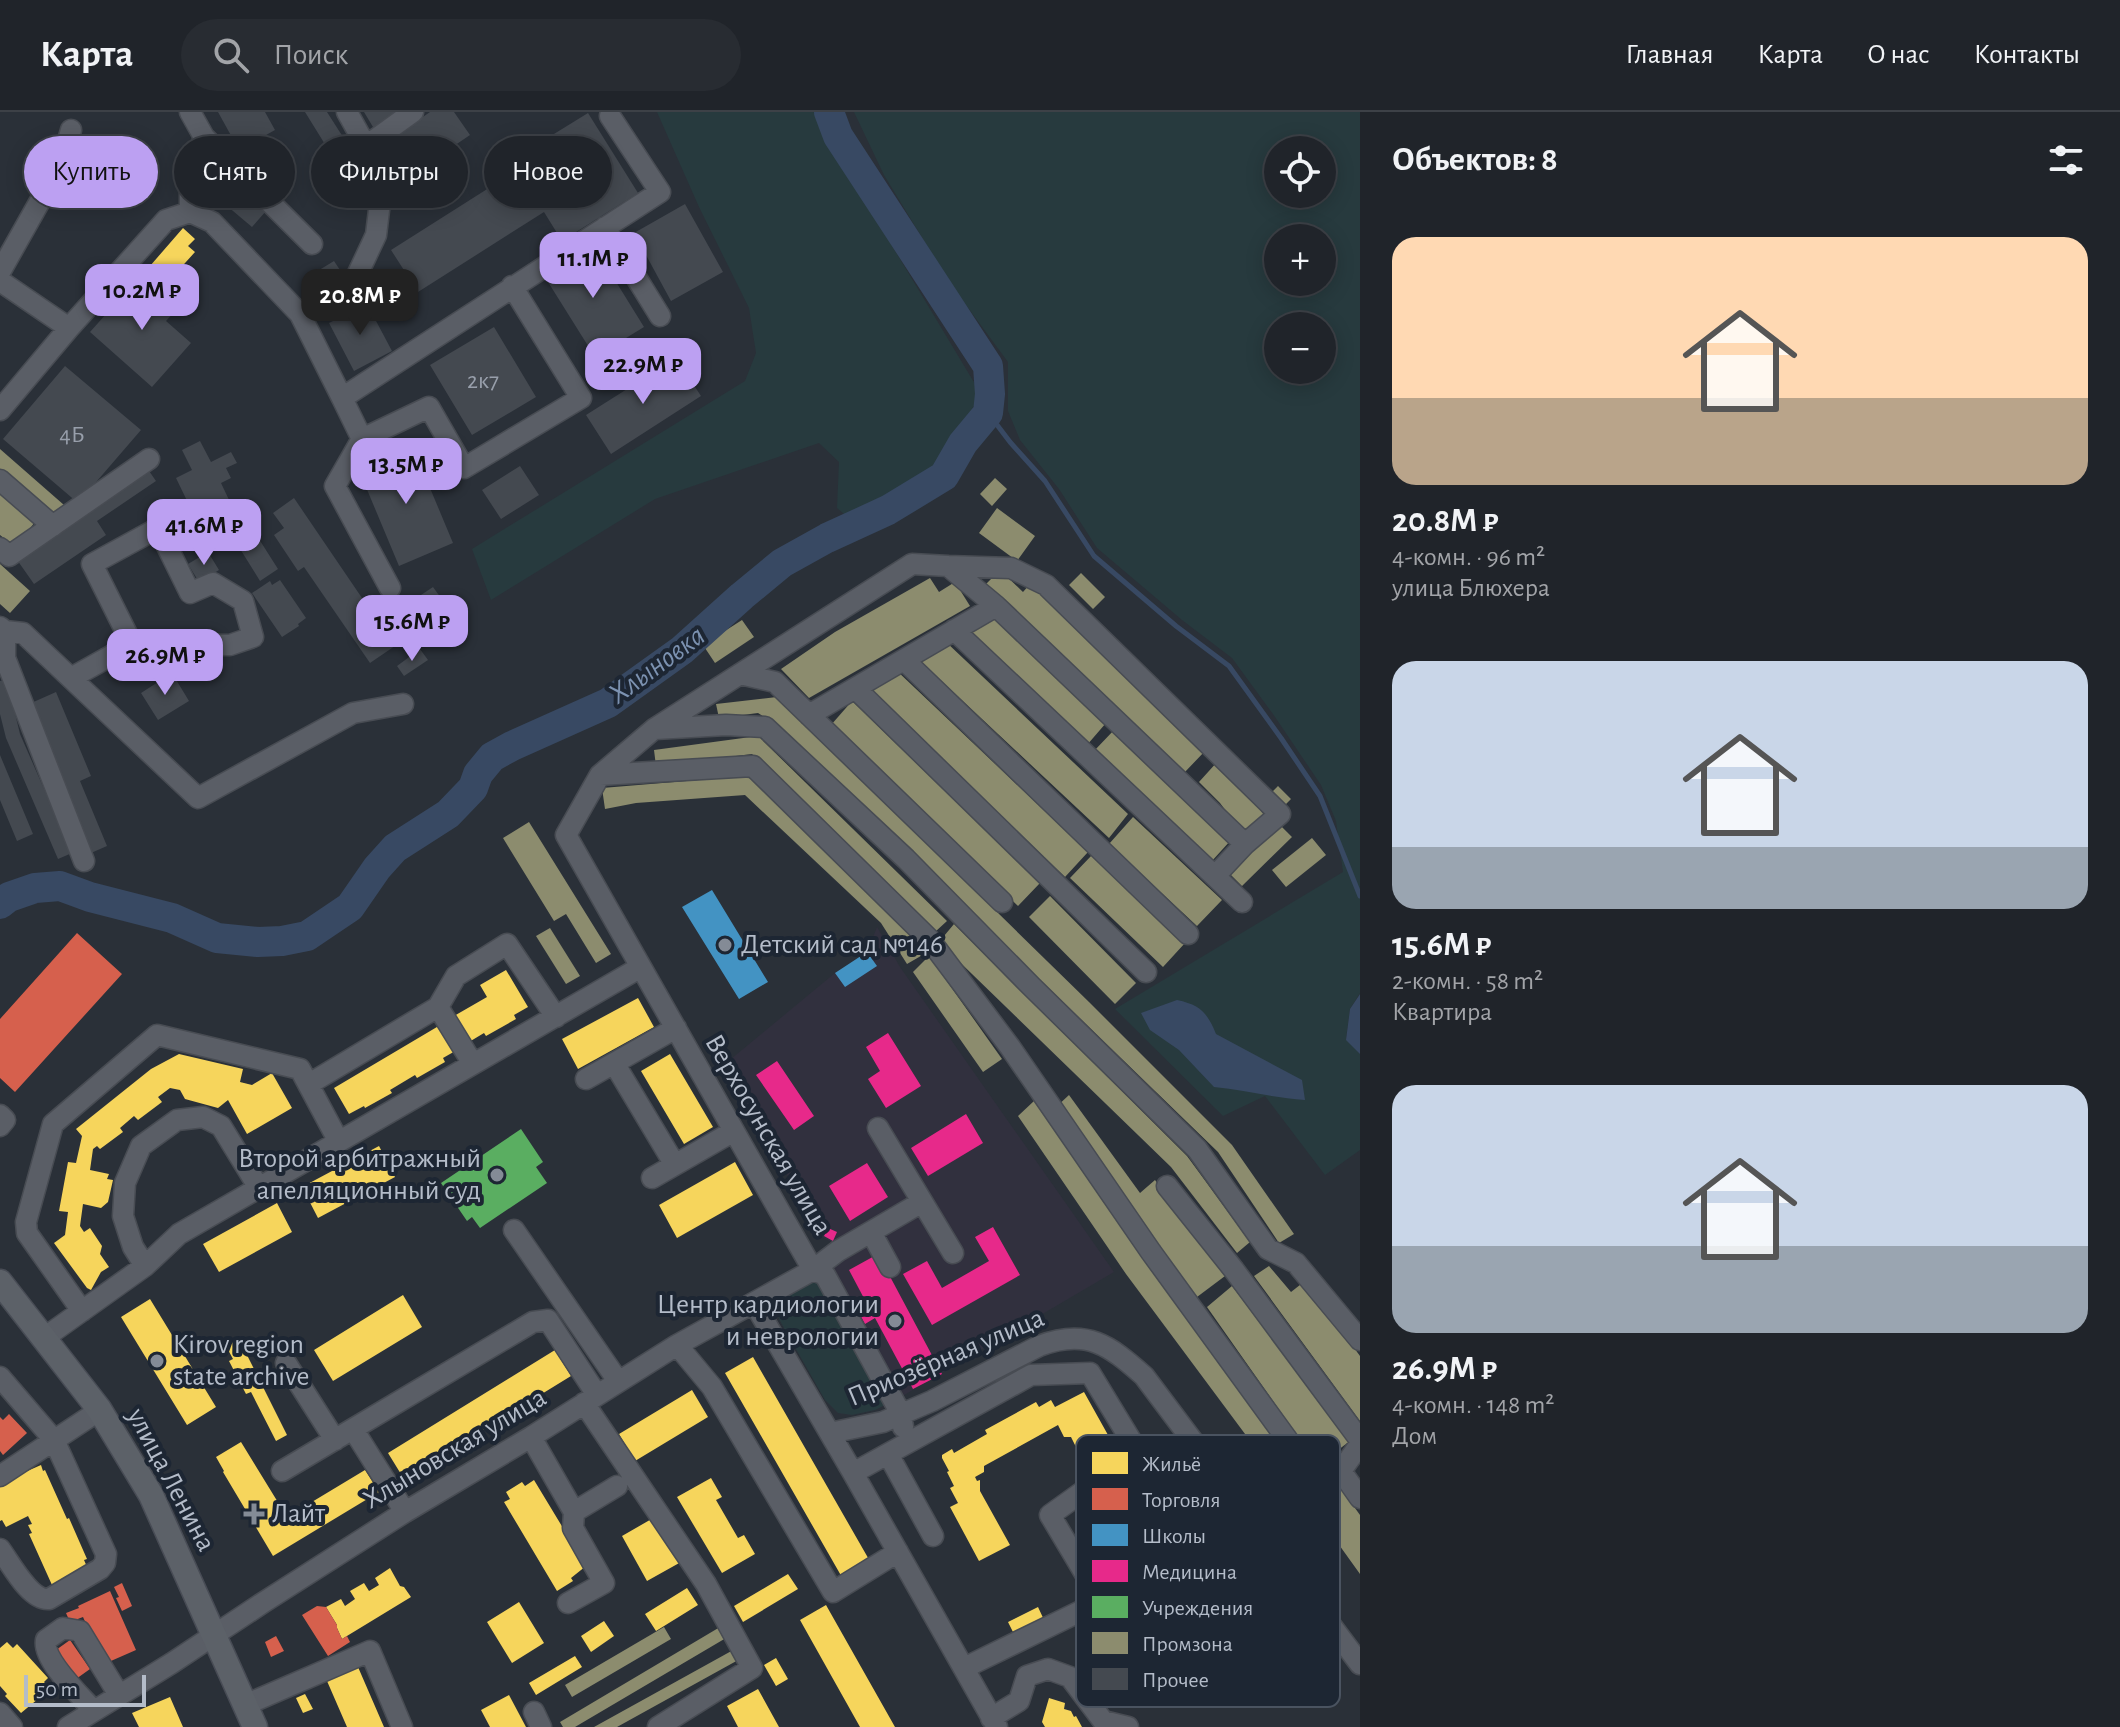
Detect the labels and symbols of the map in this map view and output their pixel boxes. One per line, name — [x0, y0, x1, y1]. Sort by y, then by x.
pin: 11.1M ₽ — [519, 232, 667, 300]
pin: 10.2M ₽ — [68, 264, 216, 332]
pin: 20.8M ₽ — [286, 269, 434, 337]
pin: 22.9M ₽ — [569, 338, 717, 406]
house number: 2к7 — [467, 369, 499, 393]
house number: 4Б — [59, 423, 85, 447]
pin: 13.5M ₽ — [332, 438, 480, 506]
pin: 41.6M ₽ — [130, 499, 278, 567]
pin: 15.6M ₽ — [338, 595, 486, 663]
water label: Хлыновка — [603, 620, 711, 710]
pin: 26.9M ₽ — [91, 629, 239, 697]
place label: Детский сад №146 — [741, 931, 943, 959]
marker: Детский сад №146 — [716, 936, 734, 954]
street label: Верхосунская улица — [699, 1030, 837, 1240]
place label: Второй арбитражный апелляционный суд — [238, 1145, 481, 1205]
marker: Второй арбитражный апелляционный суд — [488, 1166, 506, 1184]
place label: Центр кардиологии и неврологии — [657, 1291, 879, 1351]
street label: Приозёрная улица — [844, 1304, 1049, 1412]
marker: Центр кардиологии и неврологии — [886, 1312, 904, 1330]
place label: Kirov region state archive — [173, 1331, 309, 1391]
marker: Kirov region state archive — [148, 1352, 166, 1370]
street label: Хлыновская улица — [359, 1383, 551, 1515]
street label: улица Ленина — [121, 1403, 220, 1556]
legend — [1076, 1435, 1340, 1707]
text: Жильё — [1142, 1453, 1201, 1475]
text: Торговля — [1142, 1489, 1221, 1511]
place label: Лайт — [272, 1500, 326, 1528]
marker: Лайт — [243, 1503, 265, 1525]
text: Школы — [1142, 1525, 1206, 1547]
text: Медицина — [1142, 1561, 1237, 1583]
text: Учреждения — [1142, 1597, 1253, 1619]
text: Промзона — [1142, 1633, 1233, 1655]
text: Прочее — [1142, 1669, 1209, 1691]
scale bar — [24, 1671, 146, 1707]

